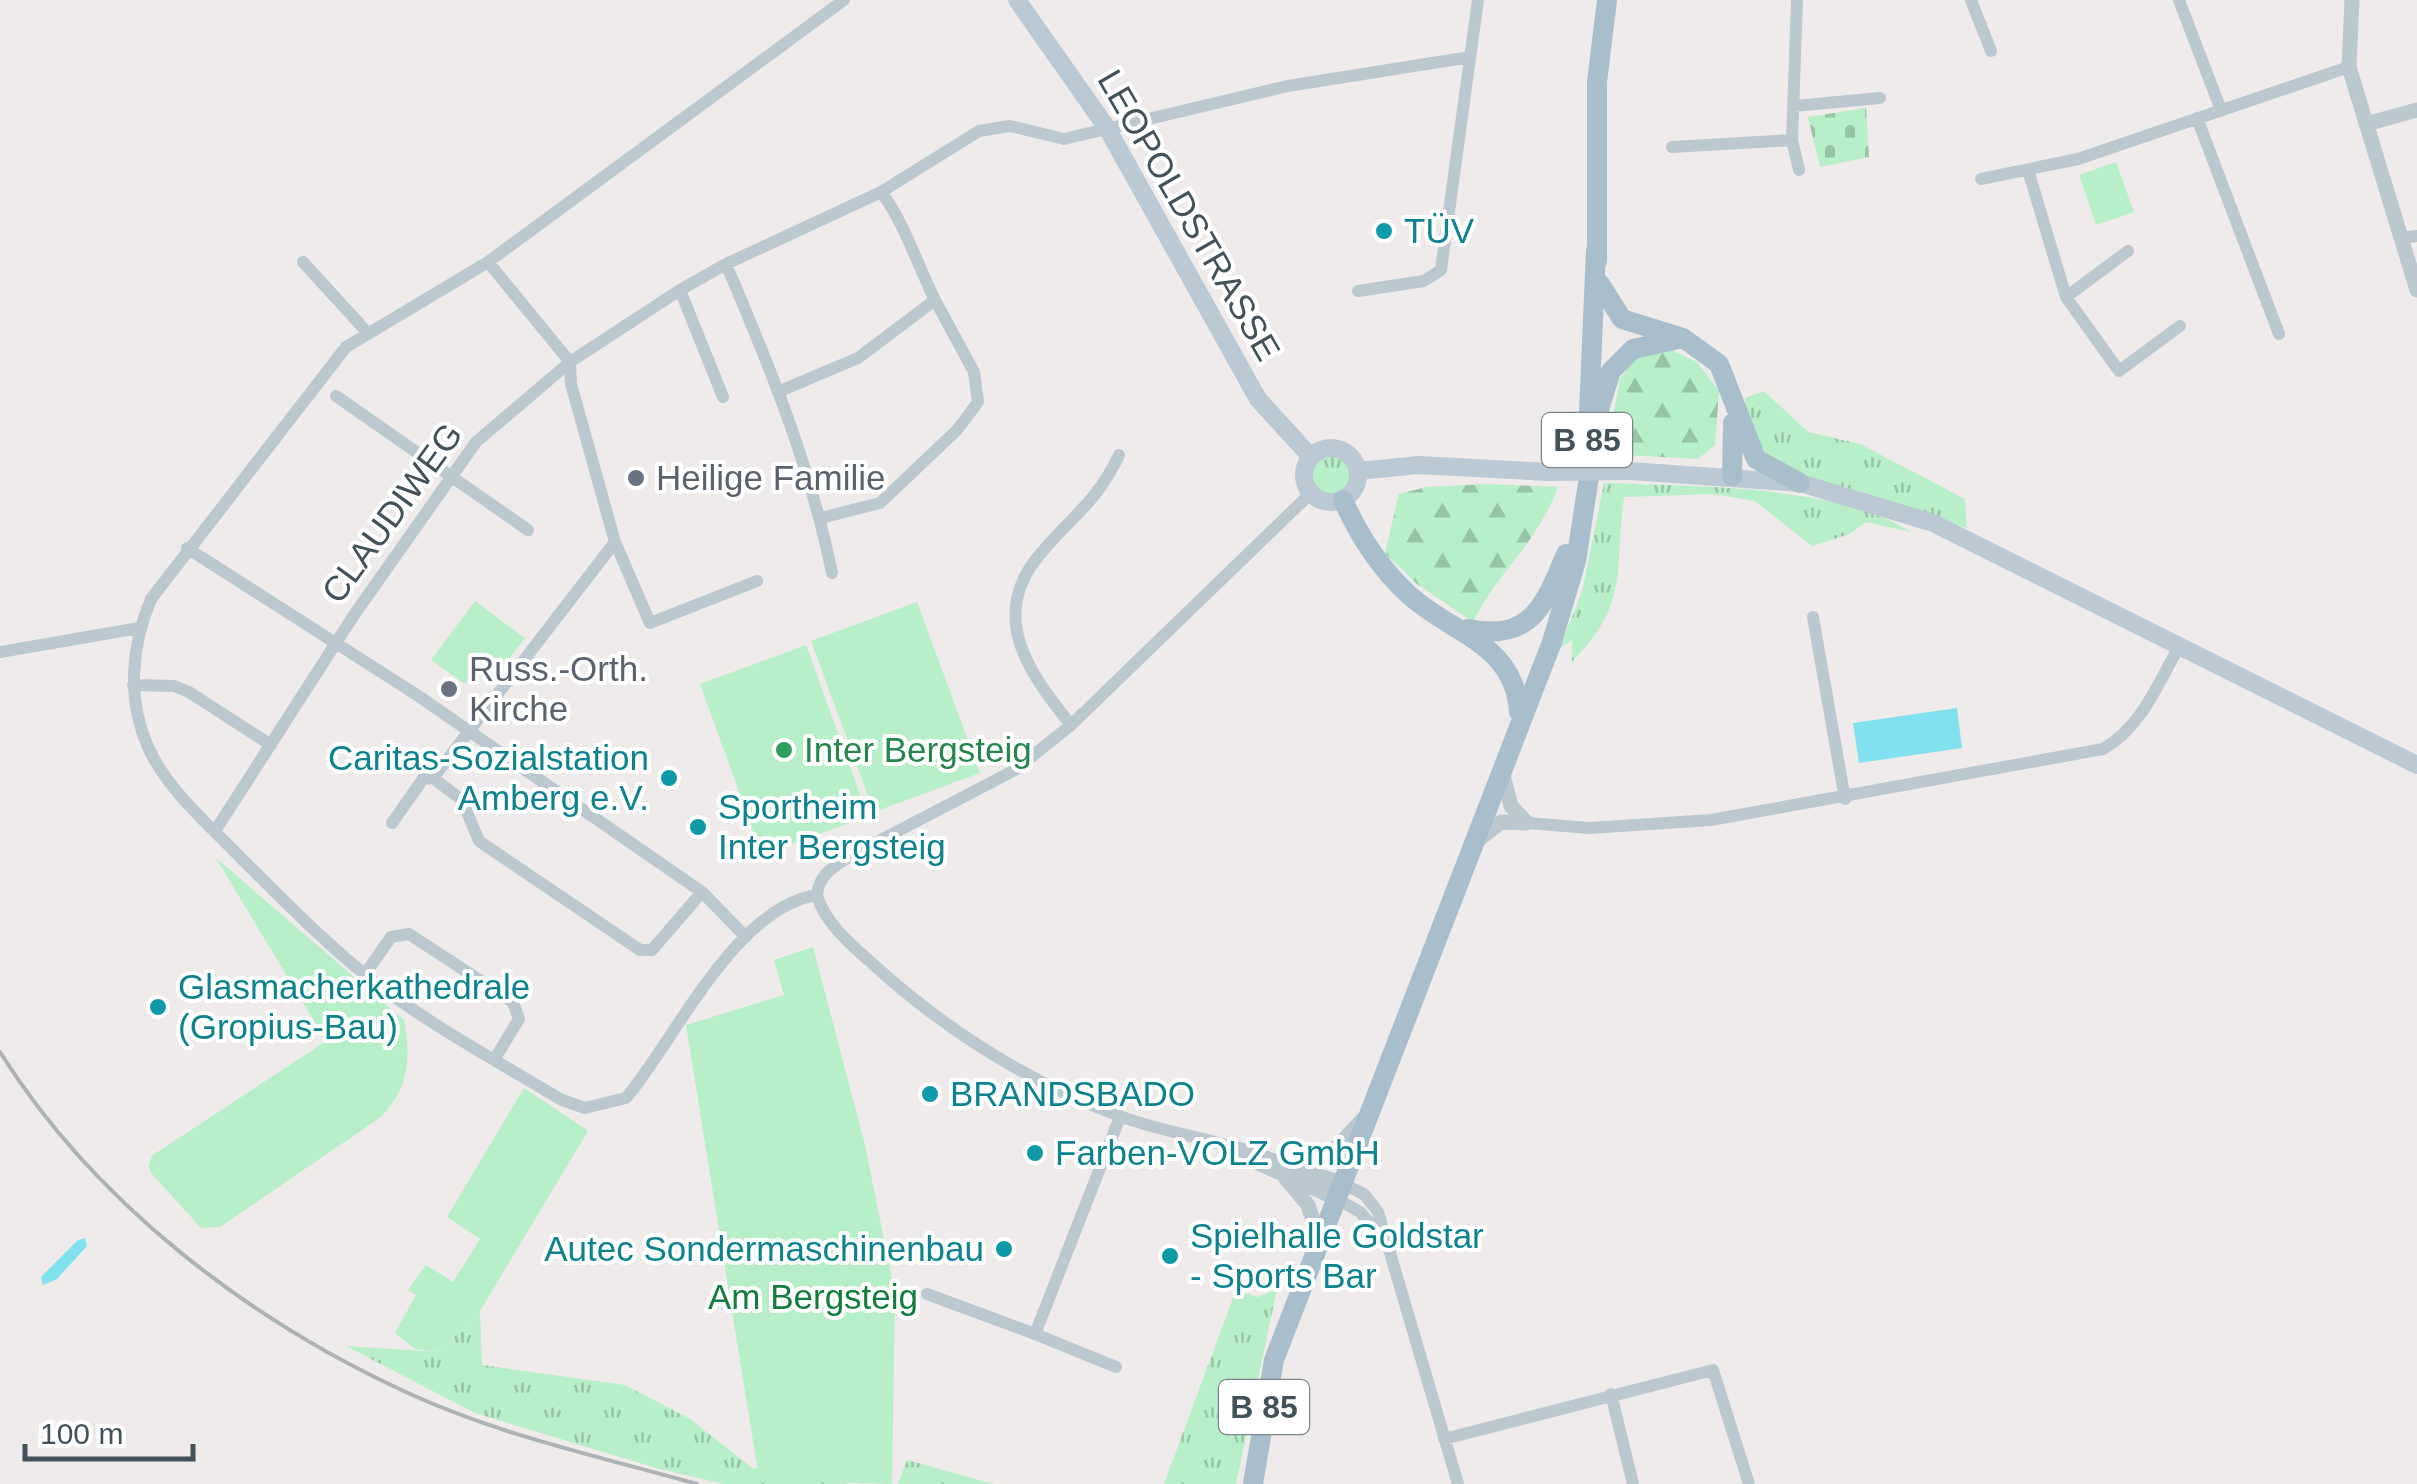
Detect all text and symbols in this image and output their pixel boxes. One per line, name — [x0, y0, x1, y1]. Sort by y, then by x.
street label: LEOPOLDSTRASSE — [1090, 63, 1289, 367]
place label: TÜV — [1404, 211, 1475, 250]
marker: TÜV — [1373, 220, 1395, 242]
road number: B 85 — [1542, 413, 1632, 467]
street label: CLAUDIWEG — [314, 416, 470, 610]
place label: Heilige Familie — [656, 458, 886, 497]
marker: Heilige Familie — [625, 467, 647, 489]
place label: Russ.-Orth. Kirche — [469, 649, 648, 728]
marker: Russ.-Orth. Kirche — [438, 678, 460, 700]
place label: Inter Bergsteig — [804, 730, 1032, 769]
place label: Caritas-Sozialstation Amberg e.V. — [328, 738, 649, 817]
marker: Inter Bergsteig — [773, 739, 795, 761]
marker: Caritas-Sozialstation Amberg e.V. — [658, 767, 680, 789]
place label: Sportheim Inter Bergsteig — [718, 787, 946, 866]
marker: Sportheim Inter Bergsteig — [687, 816, 709, 838]
place label: Glasmacherkathedrale (Gropius-Bau) — [178, 967, 530, 1046]
marker: Glasmacherkathedrale (Gropius-Bau) — [147, 996, 169, 1018]
place label: BRANDSBADO — [950, 1074, 1195, 1113]
marker: BRANDSBADO — [919, 1083, 941, 1105]
place label: Farben-VOLZ GmbH — [1055, 1133, 1380, 1172]
marker: Farben-VOLZ GmbH — [1024, 1142, 1046, 1164]
place label: Spielhalle Goldstar - Sports Bar — [1190, 1216, 1484, 1295]
place label: Autec Sondermaschinenbau — [544, 1229, 984, 1268]
marker: Autec Sondermaschinenbau — [993, 1238, 1015, 1260]
marker: Spielhalle Goldstar - Sports Bar — [1159, 1245, 1181, 1267]
park label: Am Bergsteig — [708, 1277, 918, 1316]
road number: B 85 — [1219, 1380, 1309, 1434]
scale bar — [25, 1399, 192, 1461]
text: 100 m — [40, 1417, 123, 1450]

